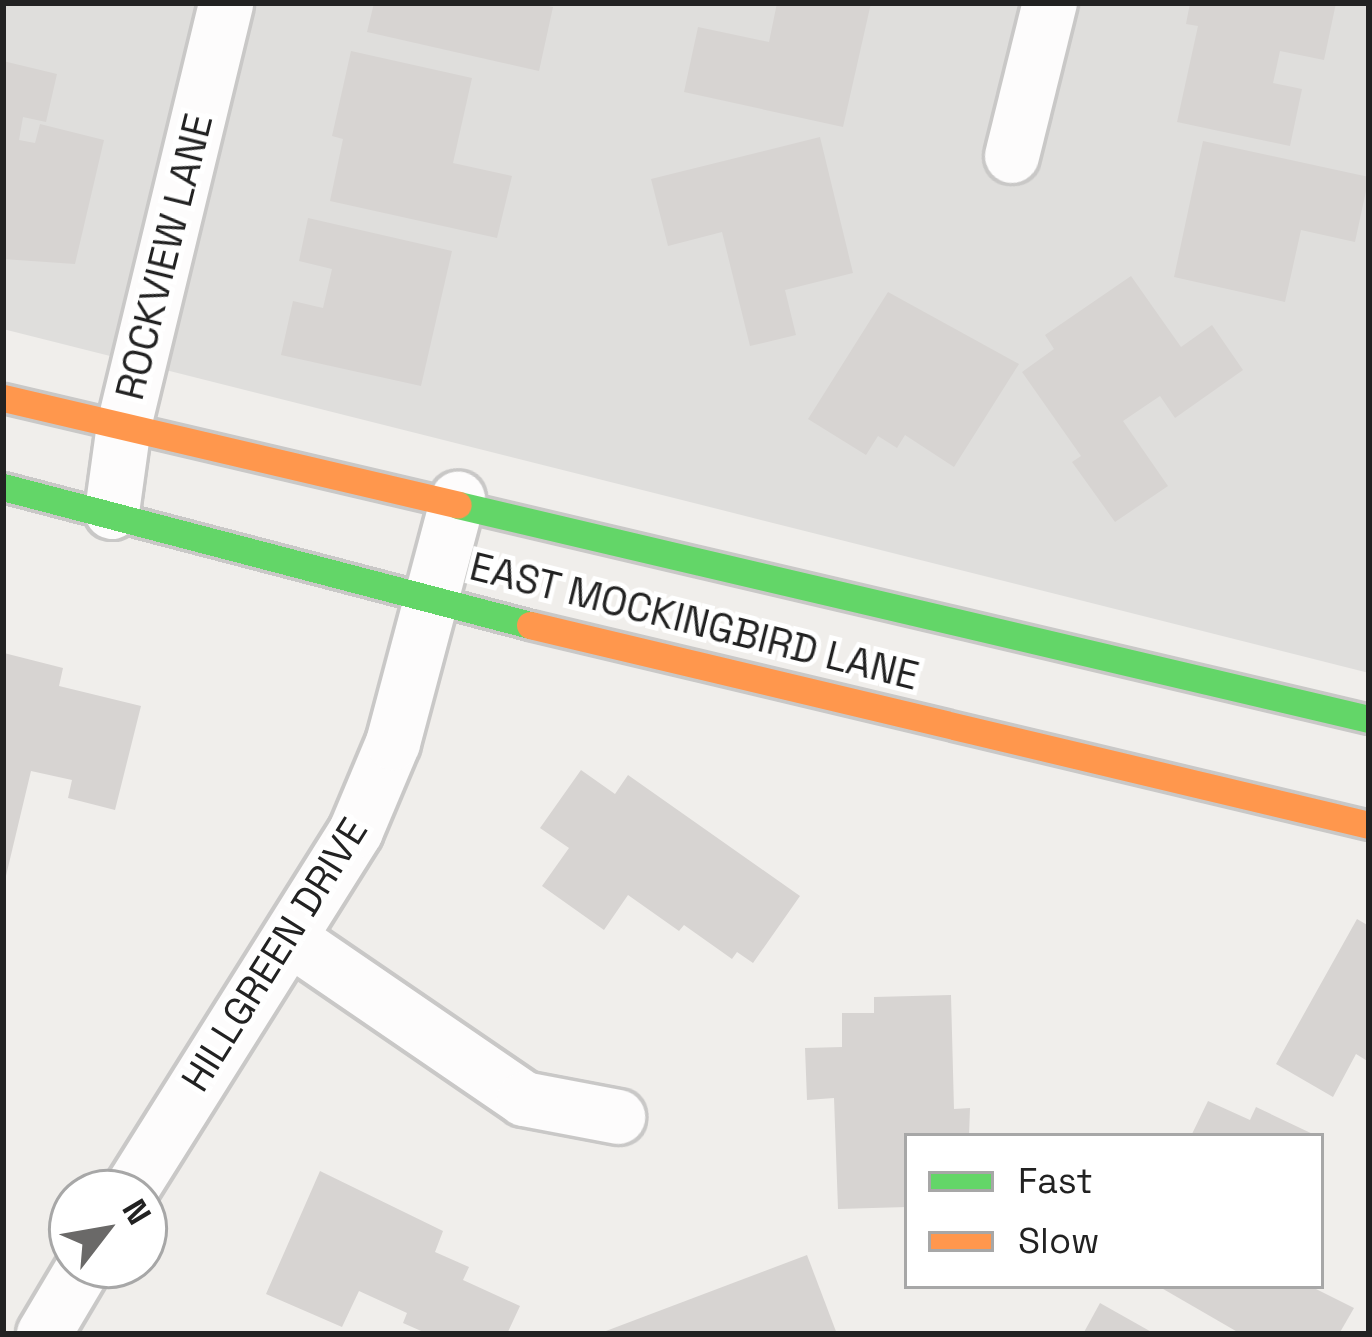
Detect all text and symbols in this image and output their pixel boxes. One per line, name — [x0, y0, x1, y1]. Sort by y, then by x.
street label: ROCKVIEW LANE — [107, 109, 223, 405]
street label: EAST MOCKINGBIRD LANE — [464, 543, 924, 701]
street label: HILLGREEN DRIVE — [172, 810, 378, 1100]
legend — [904, 1133, 1324, 1289]
text: Fast — [1018, 1158, 1093, 1204]
north arrow — [48, 1169, 168, 1289]
text: N — [113, 1192, 160, 1232]
text: Slow — [1018, 1218, 1100, 1264]

